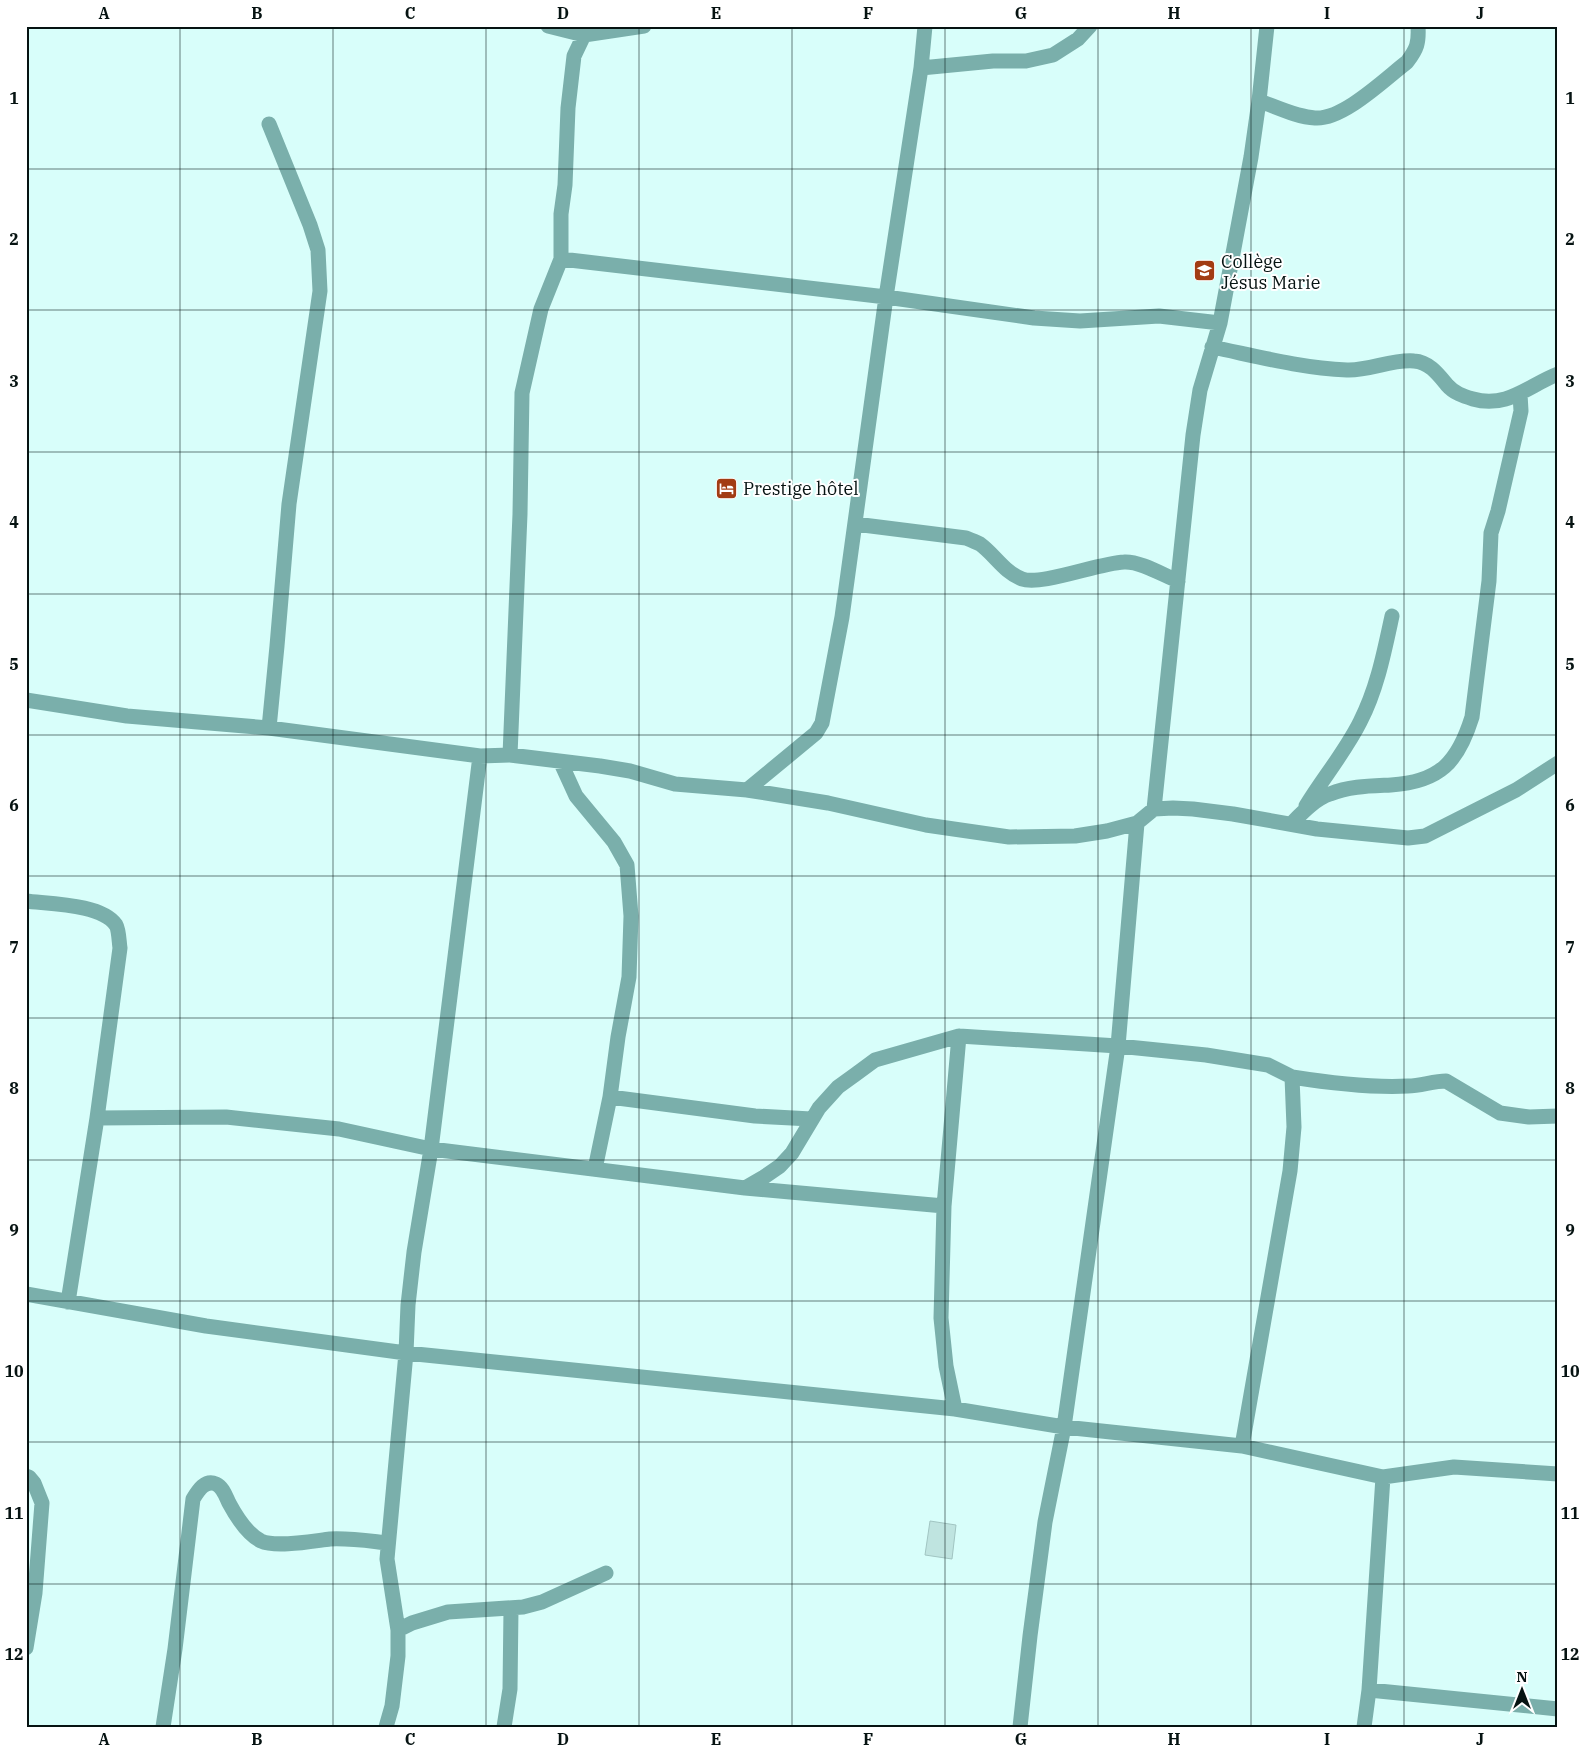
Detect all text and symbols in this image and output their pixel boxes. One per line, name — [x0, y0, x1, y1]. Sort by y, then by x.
text: A — [98, 3, 110, 23]
text: B — [251, 3, 263, 23]
text: C — [405, 3, 415, 23]
text: D — [557, 3, 569, 23]
text: E — [711, 3, 721, 23]
text: F — [863, 3, 873, 23]
text: G — [1015, 3, 1027, 23]
text: H — [1168, 3, 1181, 23]
text: I — [1324, 3, 1330, 23]
text: J — [1476, 3, 1484, 23]
text: 1 — [9, 88, 19, 108]
text: 1 — [1565, 88, 1575, 108]
text: 2 — [9, 229, 19, 249]
text: 2 — [1565, 229, 1575, 249]
place label: Collège Jésus Marie — [1221, 250, 1320, 294]
school or university icon: Collège Jésus Marie — [1193, 259, 1217, 283]
text: 3 — [9, 371, 19, 391]
text: 3 — [1565, 371, 1575, 391]
hotel icon: Prestige hôtel — [715, 476, 739, 500]
place label: Prestige hôtel — [743, 477, 859, 500]
text: 4 — [9, 512, 19, 532]
text: 4 — [1565, 512, 1575, 532]
text: 5 — [9, 654, 19, 674]
text: 5 — [1565, 654, 1575, 674]
text: 6 — [9, 795, 19, 815]
text: 6 — [1565, 795, 1575, 815]
text: 7 — [9, 937, 19, 957]
text: 7 — [1565, 937, 1575, 957]
text: 8 — [9, 1078, 19, 1098]
text: 8 — [1565, 1078, 1575, 1098]
text: 9 — [9, 1220, 19, 1240]
text: 9 — [1565, 1220, 1575, 1240]
text: 10 — [4, 1361, 24, 1381]
text: 10 — [1560, 1361, 1580, 1381]
text: 11 — [4, 1503, 24, 1523]
text: 11 — [1560, 1503, 1580, 1523]
text: 12 — [4, 1644, 24, 1664]
text: 12 — [1560, 1644, 1580, 1664]
north arrow — [1496, 1666, 1546, 1716]
text: N — [1516, 1668, 1528, 1686]
text: A — [98, 1729, 110, 1749]
text: B — [251, 1729, 263, 1749]
text: C — [405, 1729, 415, 1749]
text: D — [557, 1729, 569, 1749]
text: E — [711, 1729, 721, 1749]
text: F — [863, 1729, 873, 1749]
text: G — [1015, 1729, 1027, 1749]
text: H — [1168, 1729, 1181, 1749]
text: I — [1324, 1729, 1330, 1749]
text: J — [1476, 1729, 1484, 1749]

